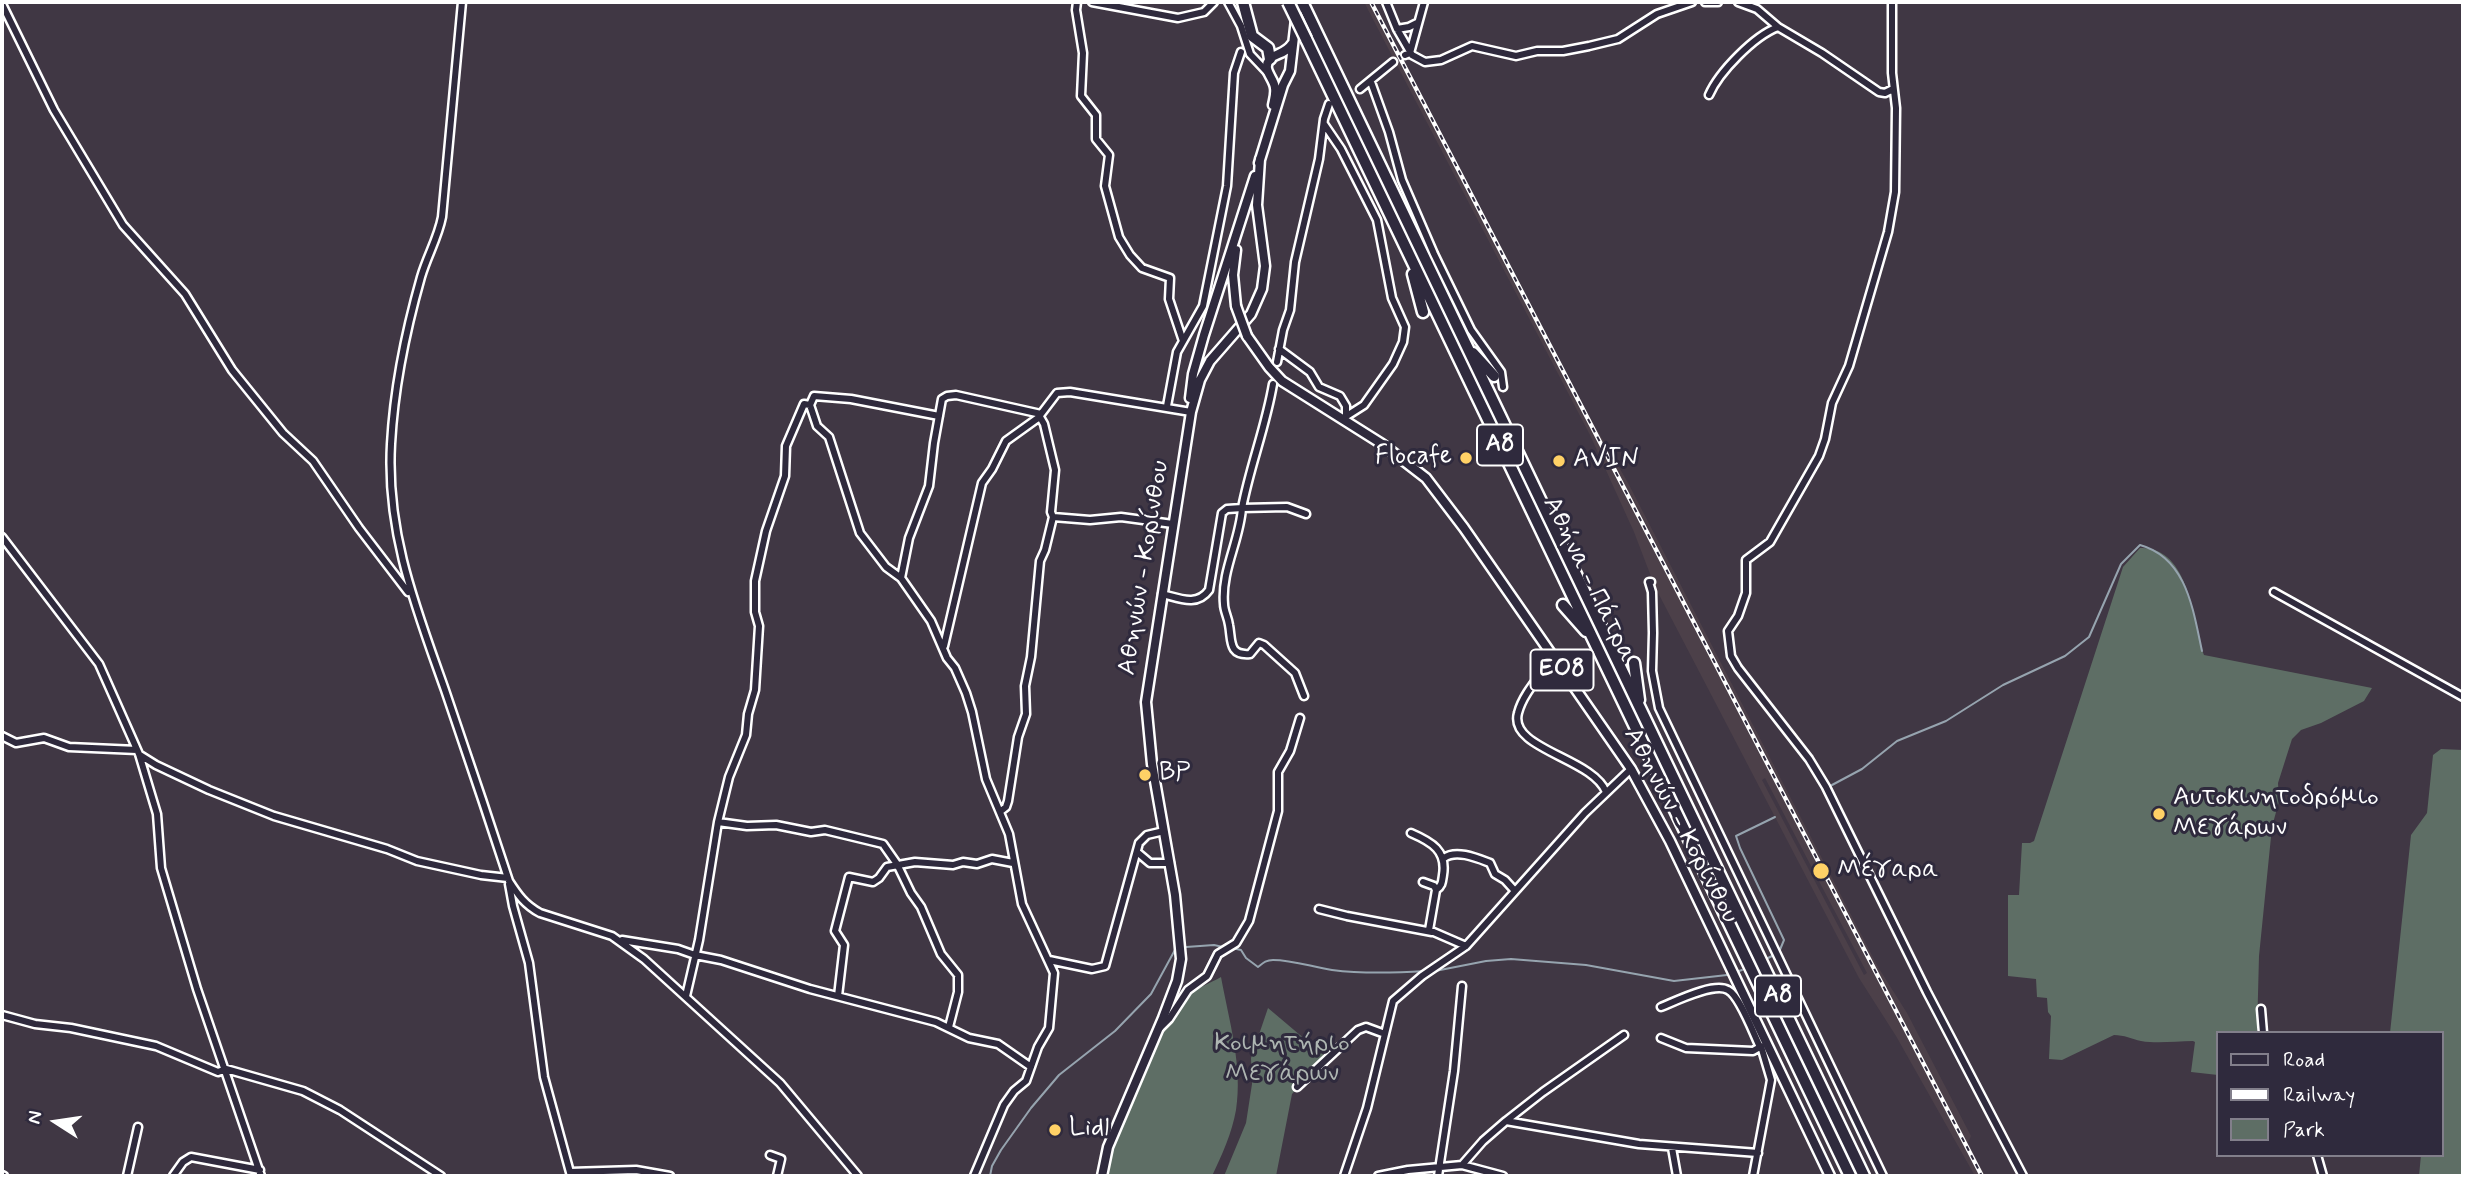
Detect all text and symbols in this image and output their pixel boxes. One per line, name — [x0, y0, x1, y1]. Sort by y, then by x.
road number: Α8 — [1477, 424, 1523, 466]
place label: Flocafe — [1375, 442, 1452, 474]
place label: AVIN — [1573, 445, 1639, 477]
marker: Flocafe — [1458, 450, 1474, 466]
marker: AVIN — [1551, 453, 1567, 469]
street label: Αθηνών - Κορίνθου — [1113, 458, 1177, 678]
street label: Αθήνα - Πάτρα — [1534, 492, 1642, 668]
road number: ΕΟ8 — [1530, 650, 1594, 690]
street label: Αθηνών - Κορίνθου — [1615, 723, 1745, 929]
place label: BP — [1159, 759, 1190, 791]
marker: BP — [1137, 767, 1153, 783]
place label: Αυτοκινητοδρόμιο Μεγάρων — [2173, 783, 2379, 844]
marker: Αυτοκινητοδρόμιο Μεγάρων — [2151, 806, 2167, 822]
place label: Μέγαρα — [1837, 855, 1939, 887]
marker: Μέγαρα — [1811, 861, 1831, 881]
road number: Α8 — [1755, 976, 1801, 1016]
park label: Κοιμητήριο Μεγάρων — [1214, 1029, 1350, 1090]
legend — [2216, 1031, 2444, 1157]
text: Road — [2283, 1046, 2325, 1074]
text: Railway — [2283, 1081, 2355, 1109]
north arrow — [21, 1087, 91, 1157]
text: N — [21, 1109, 49, 1126]
place label: Lidl — [1069, 1114, 1109, 1146]
text: Park — [2283, 1116, 2325, 1144]
marker: Lidl — [1047, 1122, 1063, 1138]

